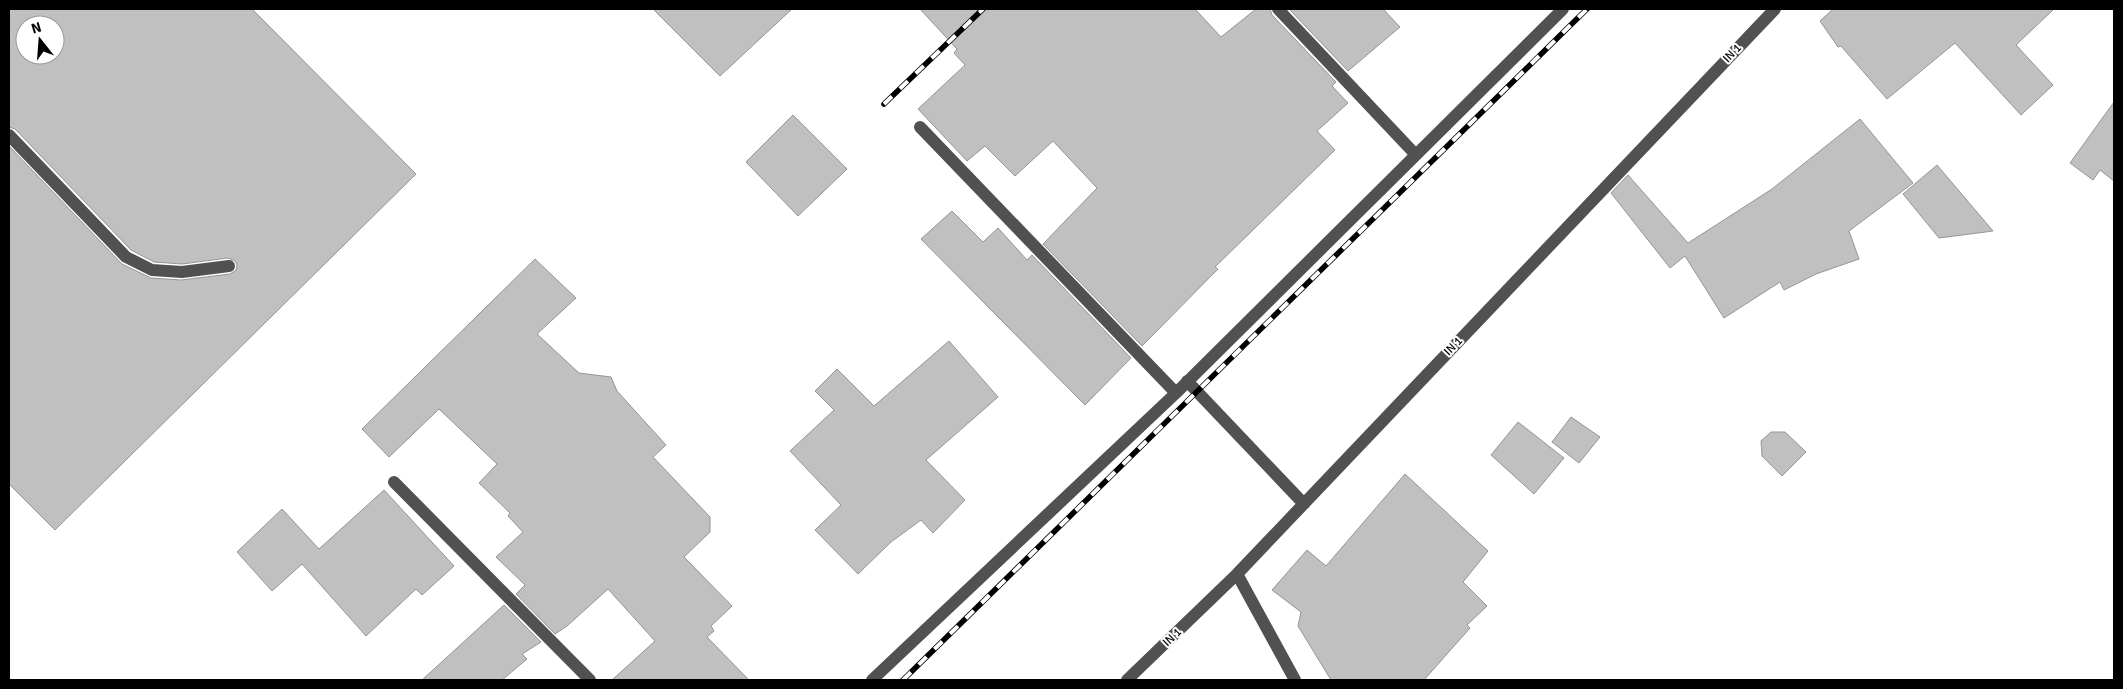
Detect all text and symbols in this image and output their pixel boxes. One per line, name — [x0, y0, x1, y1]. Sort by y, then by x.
north arrow — [15, 15, 65, 65]
text: N — [29, 18, 43, 38]
street label: IN 1 — [1720, 41, 1745, 66]
street label: IN 1 — [1441, 334, 1466, 359]
street label: IN 1 — [1160, 625, 1185, 650]

